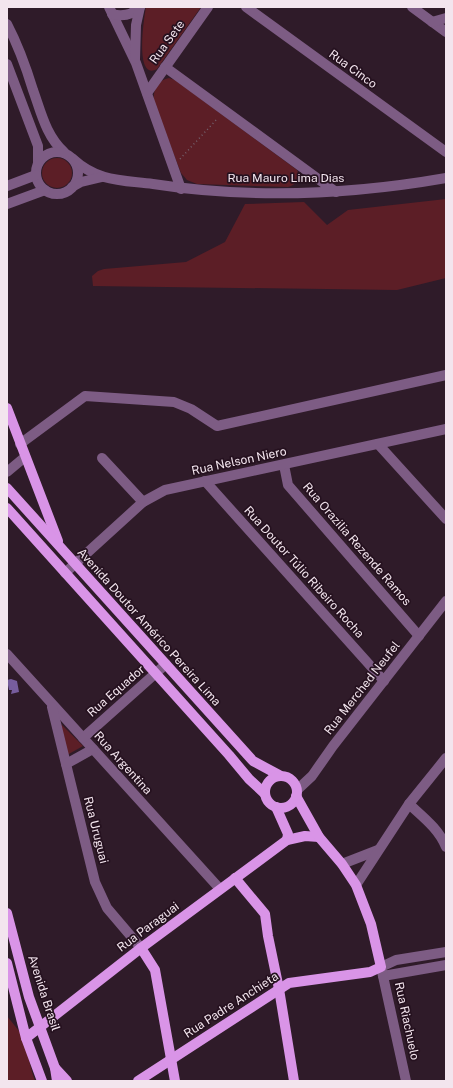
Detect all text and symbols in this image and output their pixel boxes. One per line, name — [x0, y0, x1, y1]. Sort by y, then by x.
street label: Rua Sete — [147, 17, 188, 67]
street label: Rua Cinco — [326, 47, 380, 91]
street label: Rua Mauro Lima Dias — [228, 171, 344, 185]
street label: Rua Nelson Niero — [190, 444, 288, 478]
street label: Rua Orazilia Rezende Ramos — [300, 480, 414, 608]
street label: Rua Doutor Túlio Ribeiro Rocha — [241, 503, 367, 641]
street label: Avenida Doutor Américo Pereira Lima — [74, 545, 224, 709]
street label: Rua Merched Neufel — [321, 638, 403, 737]
street label: Rua Equador — [85, 662, 148, 720]
street label: Rua Argentina — [91, 729, 155, 797]
street label: Rua Uruguai — [81, 795, 111, 865]
street label: Rua Paraguai — [114, 899, 182, 955]
street label: Avenida Brasil — [25, 953, 63, 1033]
street label: Rua Padre Anchieta — [181, 969, 281, 1041]
street label: Rua Riachuelo — [392, 981, 422, 1062]

